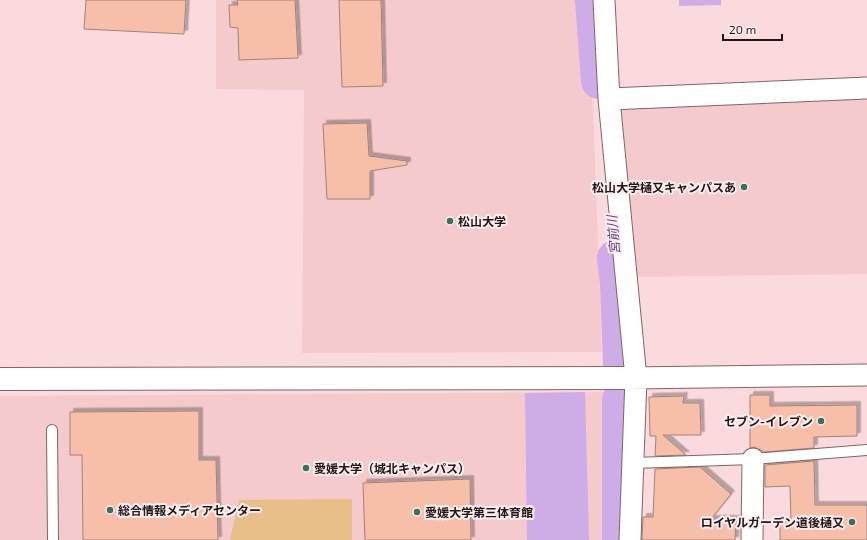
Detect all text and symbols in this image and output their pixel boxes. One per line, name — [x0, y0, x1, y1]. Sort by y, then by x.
scale bar — [723, 16, 782, 42]
text: 20 m — [729, 22, 756, 36]
place label: 松山大学樋又キャンパスあ — [592, 180, 736, 194]
marker: 松山大学樋又キャンパスあ — [739, 182, 749, 192]
water label: 宮前川 — [603, 213, 623, 255]
place label: 松山大学 — [458, 214, 506, 228]
marker: 松山大学 — [445, 216, 455, 226]
place label: セブン-イレブン — [724, 414, 813, 428]
marker: セブン-イレブン — [816, 416, 826, 426]
place label: 愛媛大学（城北キャンパス） — [314, 461, 470, 475]
marker: 愛媛大学（城北キャンパス） — [301, 463, 311, 473]
place label: 総合情報メディアセンター — [118, 503, 261, 517]
marker: 総合情報メディアセンター — [105, 505, 115, 515]
place label: 愛媛大学第三体育館 — [425, 505, 533, 519]
marker: 愛媛大学第三体育館 — [412, 507, 422, 517]
place label: ロイヤルガーデン道後樋又 — [701, 515, 844, 529]
marker: ロイヤルガーデン道後樋又 — [847, 517, 857, 527]

